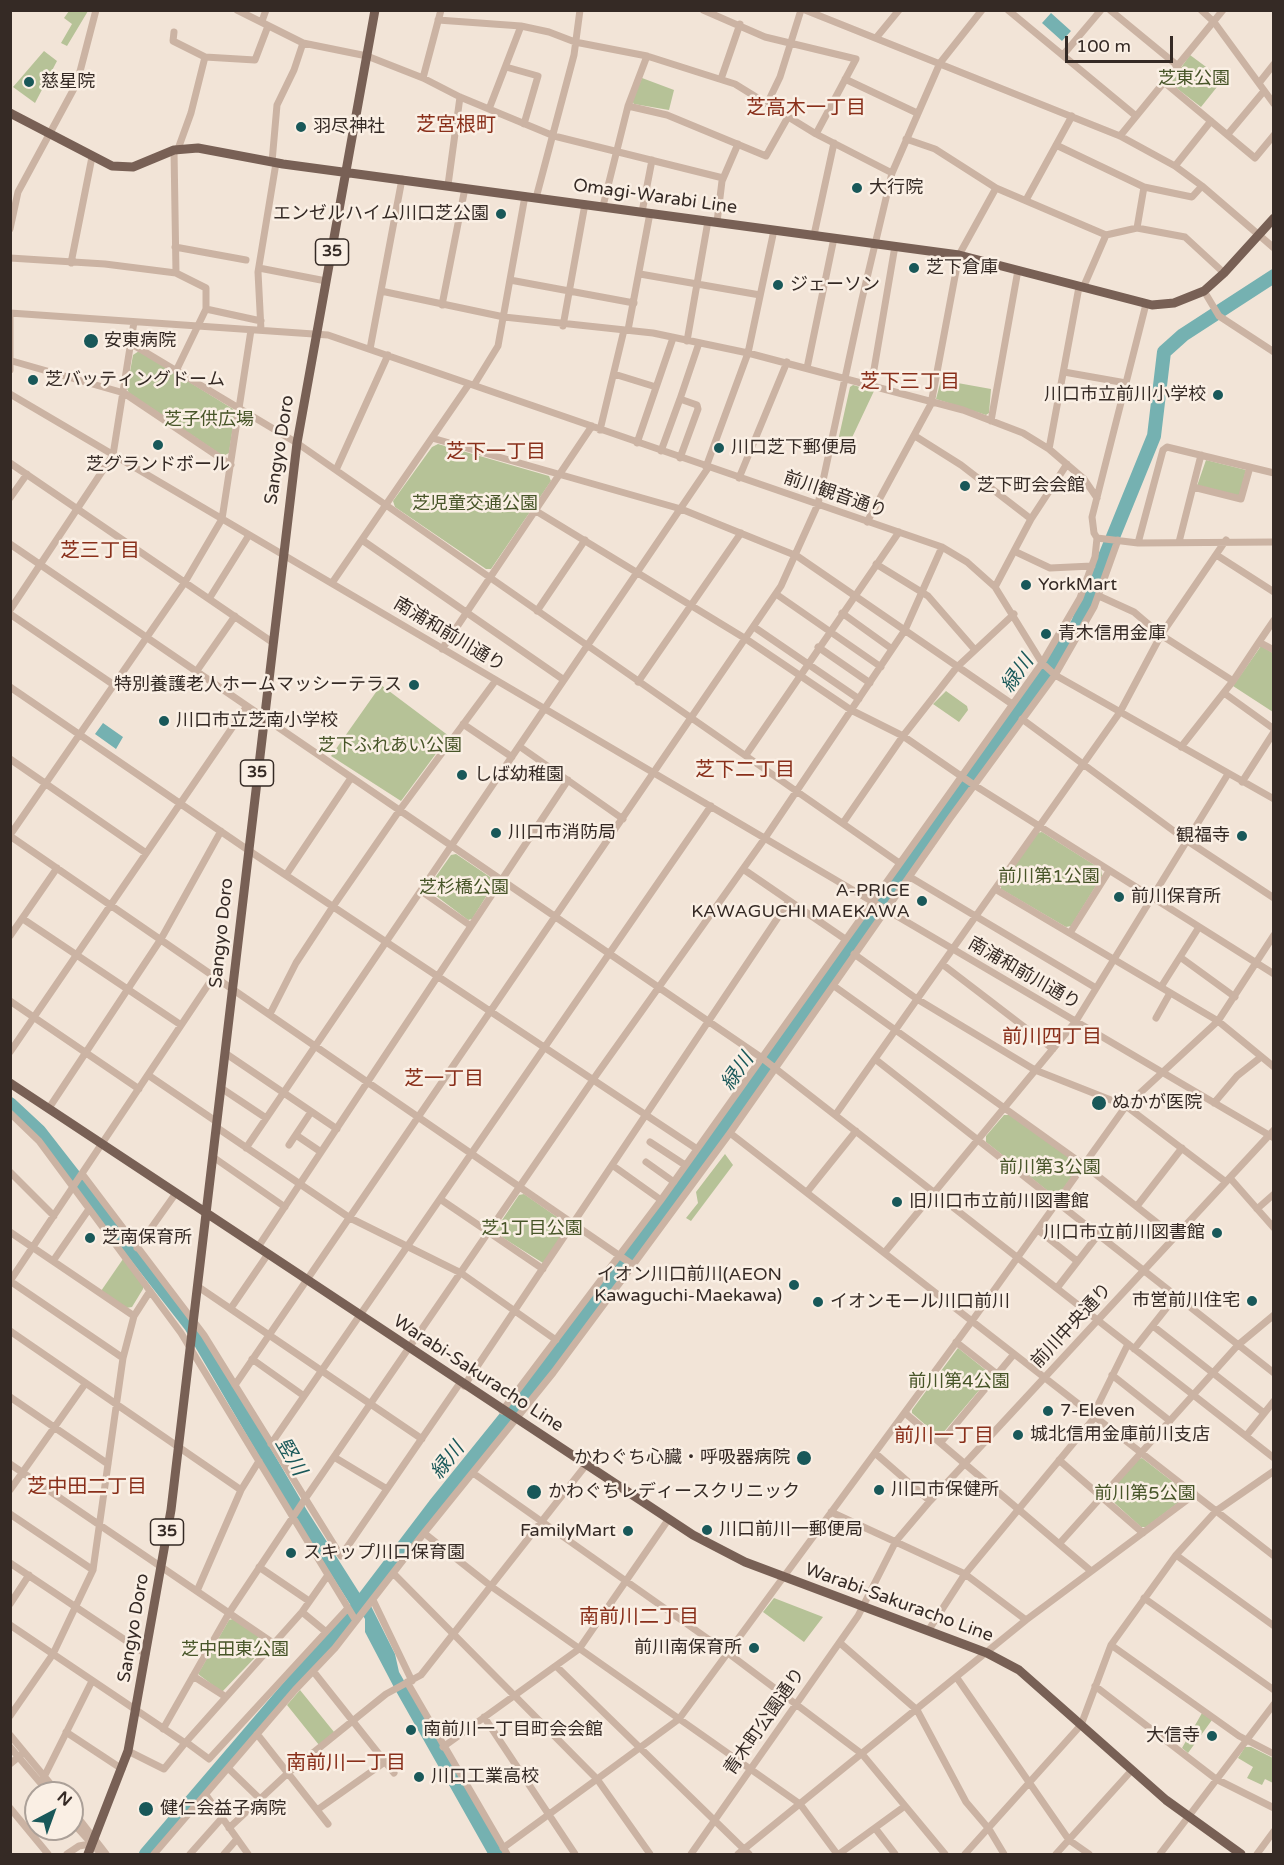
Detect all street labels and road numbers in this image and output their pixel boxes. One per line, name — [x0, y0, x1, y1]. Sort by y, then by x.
street label: Omagi-Warabi Line — [572, 175, 738, 219]
road number: 35 — [316, 239, 348, 265]
street label: Sangyo Doro — [261, 394, 299, 506]
street label: 前川観音通り — [780, 467, 890, 523]
street label: 南浦和前川通り — [389, 593, 509, 677]
road number: 35 — [240, 760, 274, 786]
street label: Sangyo Doro — [205, 877, 239, 989]
street label: 南浦和前川通り — [964, 933, 1084, 1015]
street label: 前川中央通り — [1027, 1279, 1117, 1373]
street label: Warabi-Sakuracho Line — [389, 1311, 567, 1437]
road number: 35 — [150, 1519, 184, 1545]
street label: Warabi-Sakuracho Line — [802, 1559, 996, 1647]
street label: Sangyo Doro — [114, 1572, 154, 1684]
street label: 青木町公園通り — [720, 1664, 810, 1780]

